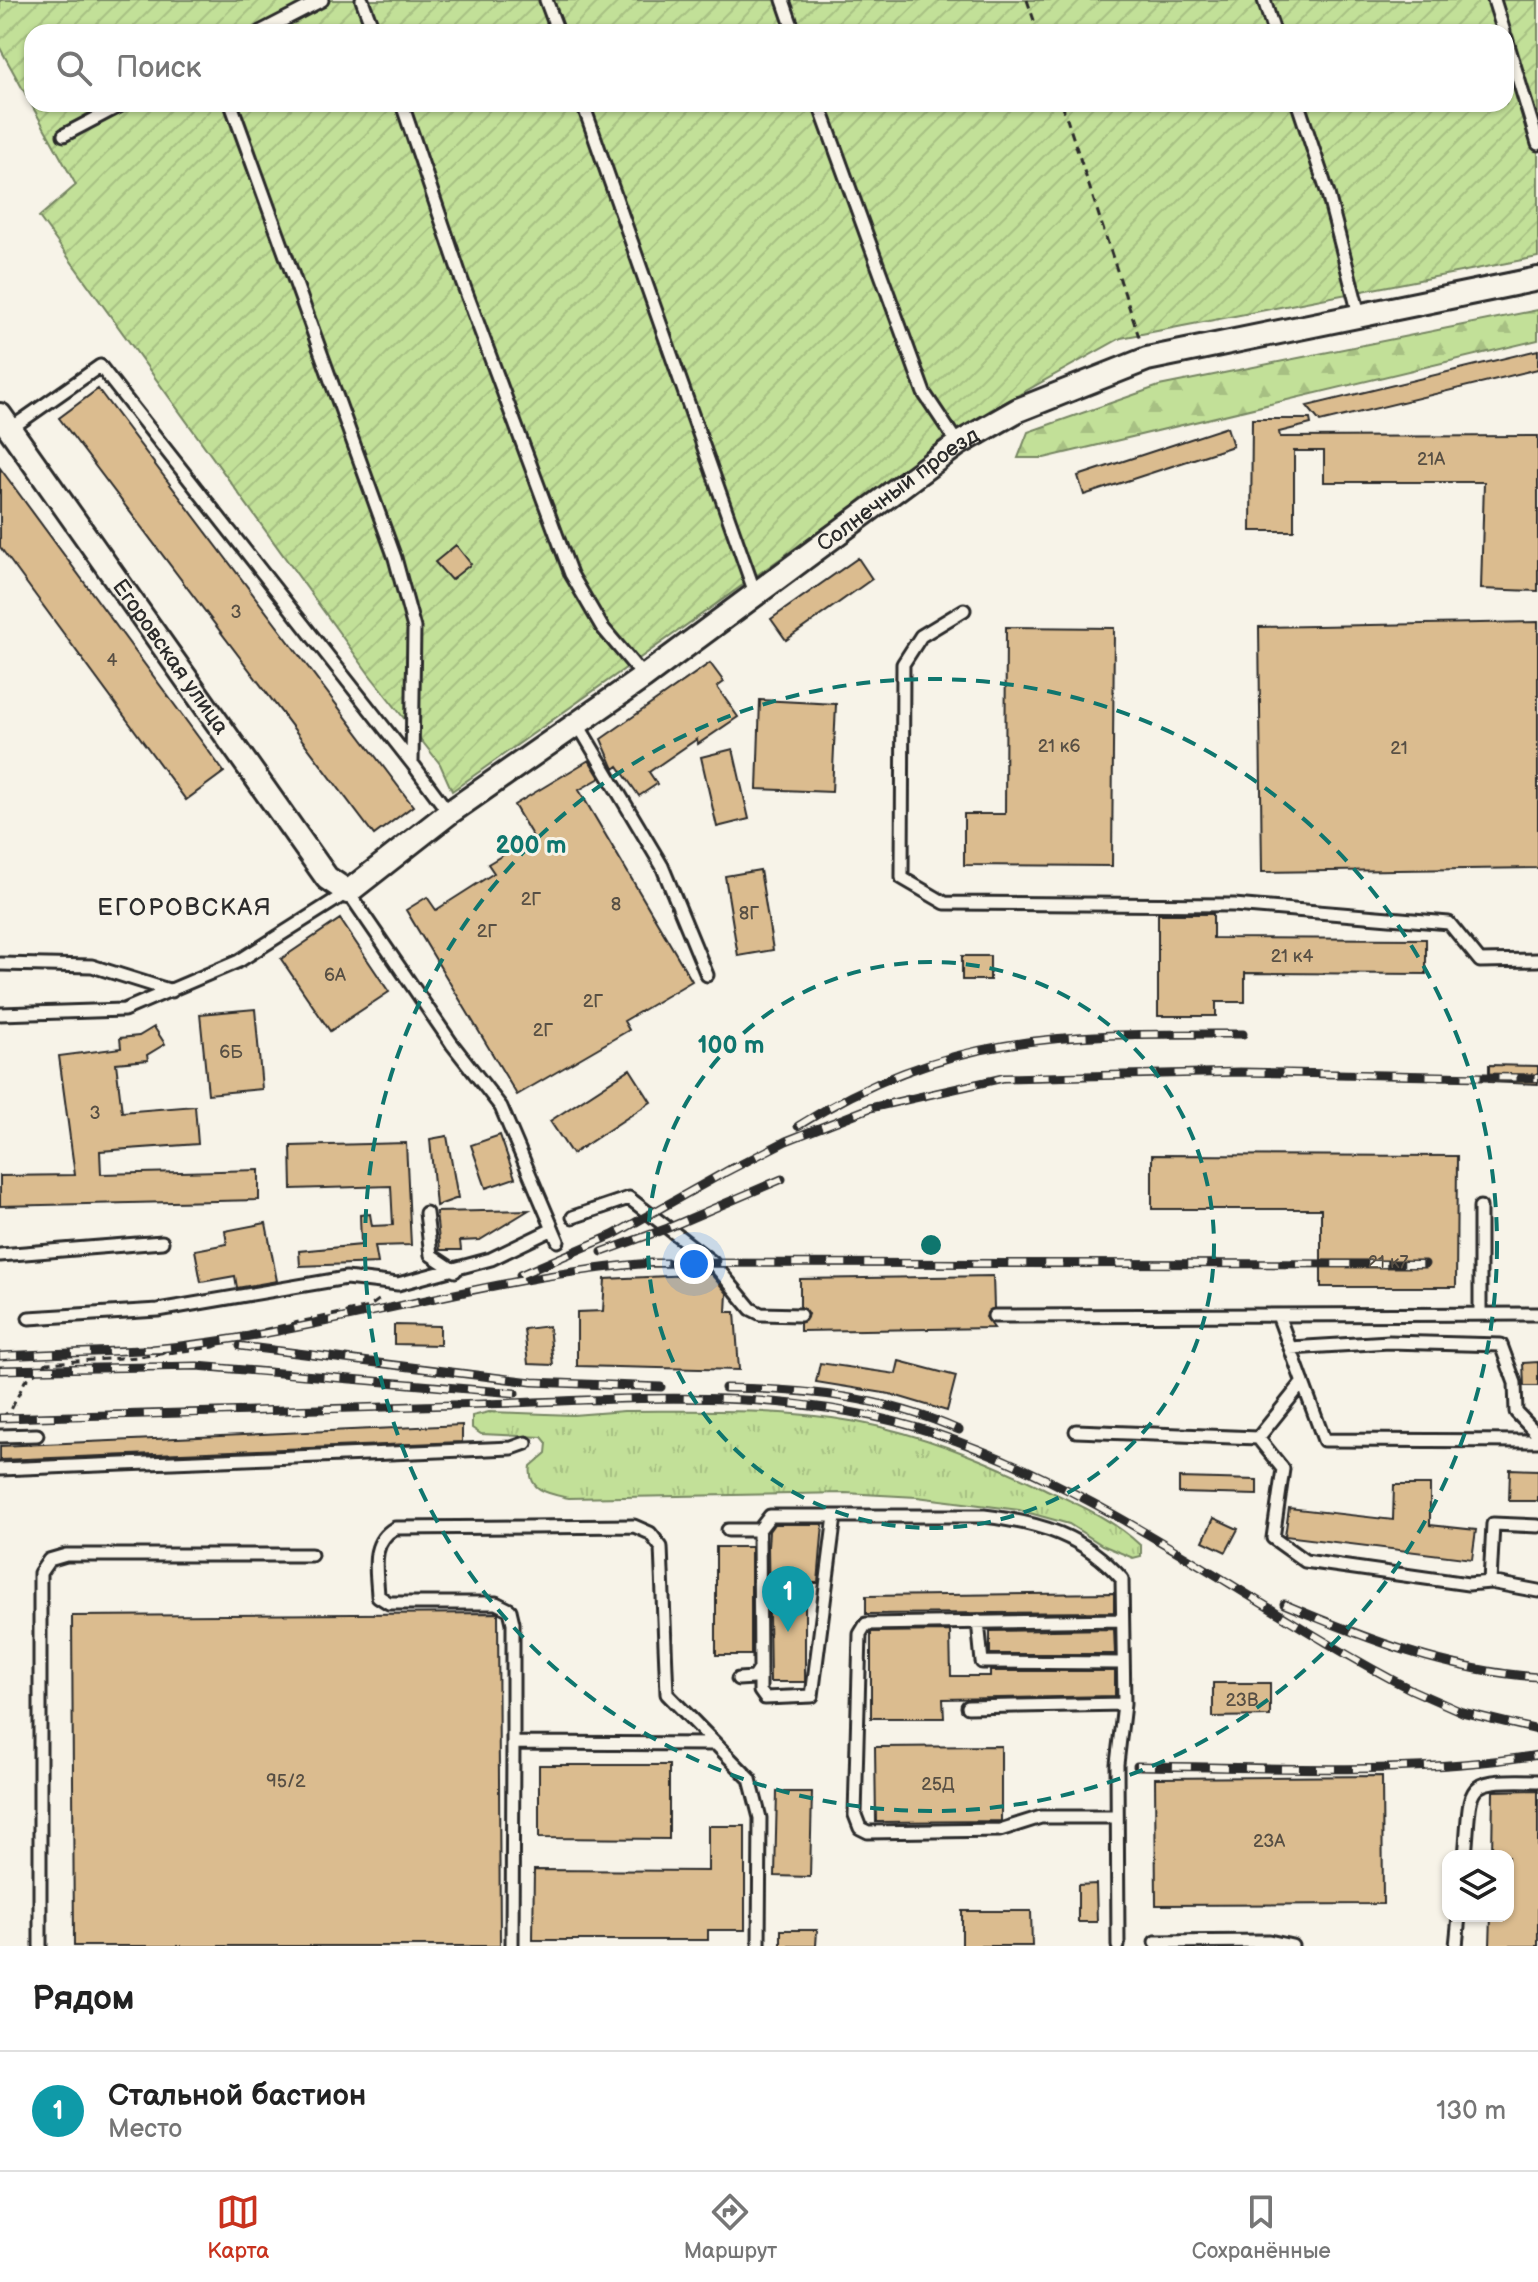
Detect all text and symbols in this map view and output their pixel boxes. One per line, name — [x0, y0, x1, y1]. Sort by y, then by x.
search box — [24, 24, 1514, 112]
icon: search — [52, 46, 96, 90]
text: Поиск — [116, 50, 202, 86]
street label: Солнечный проезд — [812, 421, 984, 558]
house number: 21А — [1417, 449, 1445, 470]
street label: Егоровская улица — [107, 574, 235, 740]
house number: 3 — [230, 602, 242, 623]
house number: 4 — [107, 650, 118, 671]
house number: 21 к6 — [1038, 736, 1080, 757]
house number: 21 — [1390, 738, 1408, 759]
text: 200 m — [496, 831, 566, 860]
house number: 2Г — [521, 889, 541, 910]
district label: ЕГОРОВСКАЯ — [97, 893, 273, 922]
house number: 8 — [611, 894, 621, 915]
house number: 8Г — [739, 903, 759, 924]
house number: 2Г — [477, 921, 497, 942]
house number: 21 к4 — [1271, 946, 1313, 967]
house number: 6А — [324, 965, 346, 986]
house number: 2Г — [583, 991, 603, 1012]
house number: 2Г — [533, 1020, 553, 1041]
text: 100 m — [698, 1031, 764, 1060]
house number: 6Б — [219, 1042, 243, 1063]
house number: 3 — [89, 1103, 101, 1124]
centre of rings — [917, 1231, 945, 1259]
your location — [674, 1244, 714, 1284]
house number: 21 к7 — [1368, 1252, 1408, 1273]
pin: 1 — [762, 1566, 814, 1632]
house number: 23В — [1226, 1690, 1258, 1711]
house number: 95/2 — [266, 1771, 306, 1792]
house number: 25Д — [921, 1774, 955, 1795]
house number: 23А — [1253, 1831, 1285, 1852]
map controls — [1442, 1850, 1514, 1922]
button: layers — [1442, 1850, 1514, 1922]
text: Рядом — [32, 1978, 134, 2019]
text: Стальной бастион — [108, 2078, 366, 2114]
text: 1 — [53, 2096, 63, 2127]
text: 130 m — [1436, 2096, 1506, 2127]
text: Место — [108, 2114, 182, 2145]
tab: Карта — [207, 2190, 269, 2265]
tab: Маршрут — [684, 2190, 777, 2265]
tab: Сохранённые — [1192, 2190, 1331, 2265]

